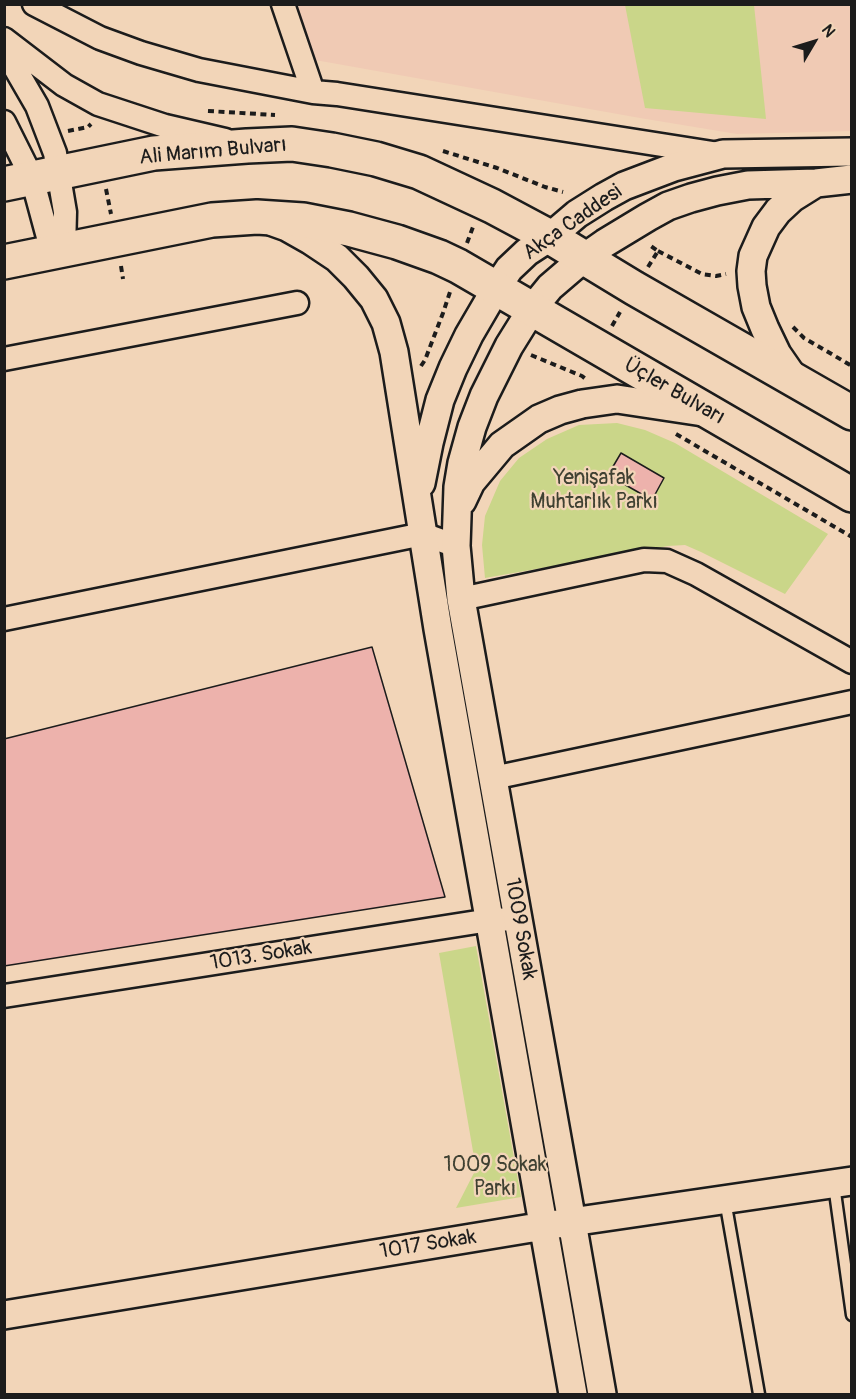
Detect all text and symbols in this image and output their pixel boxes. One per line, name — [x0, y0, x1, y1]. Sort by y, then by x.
north arrow — [784, 12, 844, 72]
text: N — [817, 20, 839, 41]
street label: Ali Marım Bulvarı — [138, 133, 288, 171]
street label: Akça Caddesi — [519, 180, 627, 266]
street label: Üçler Bulvarı — [619, 353, 729, 431]
park label: Yenişafak Muhtarlık Parkı — [530, 466, 658, 516]
street label: 1009 Sokak — [499, 876, 541, 982]
street label: 1013. Sokak — [208, 936, 314, 976]
park label: 1009 Sokak Parkı — [443, 1153, 547, 1203]
street label: 1017 Sokak — [378, 1225, 478, 1265]

